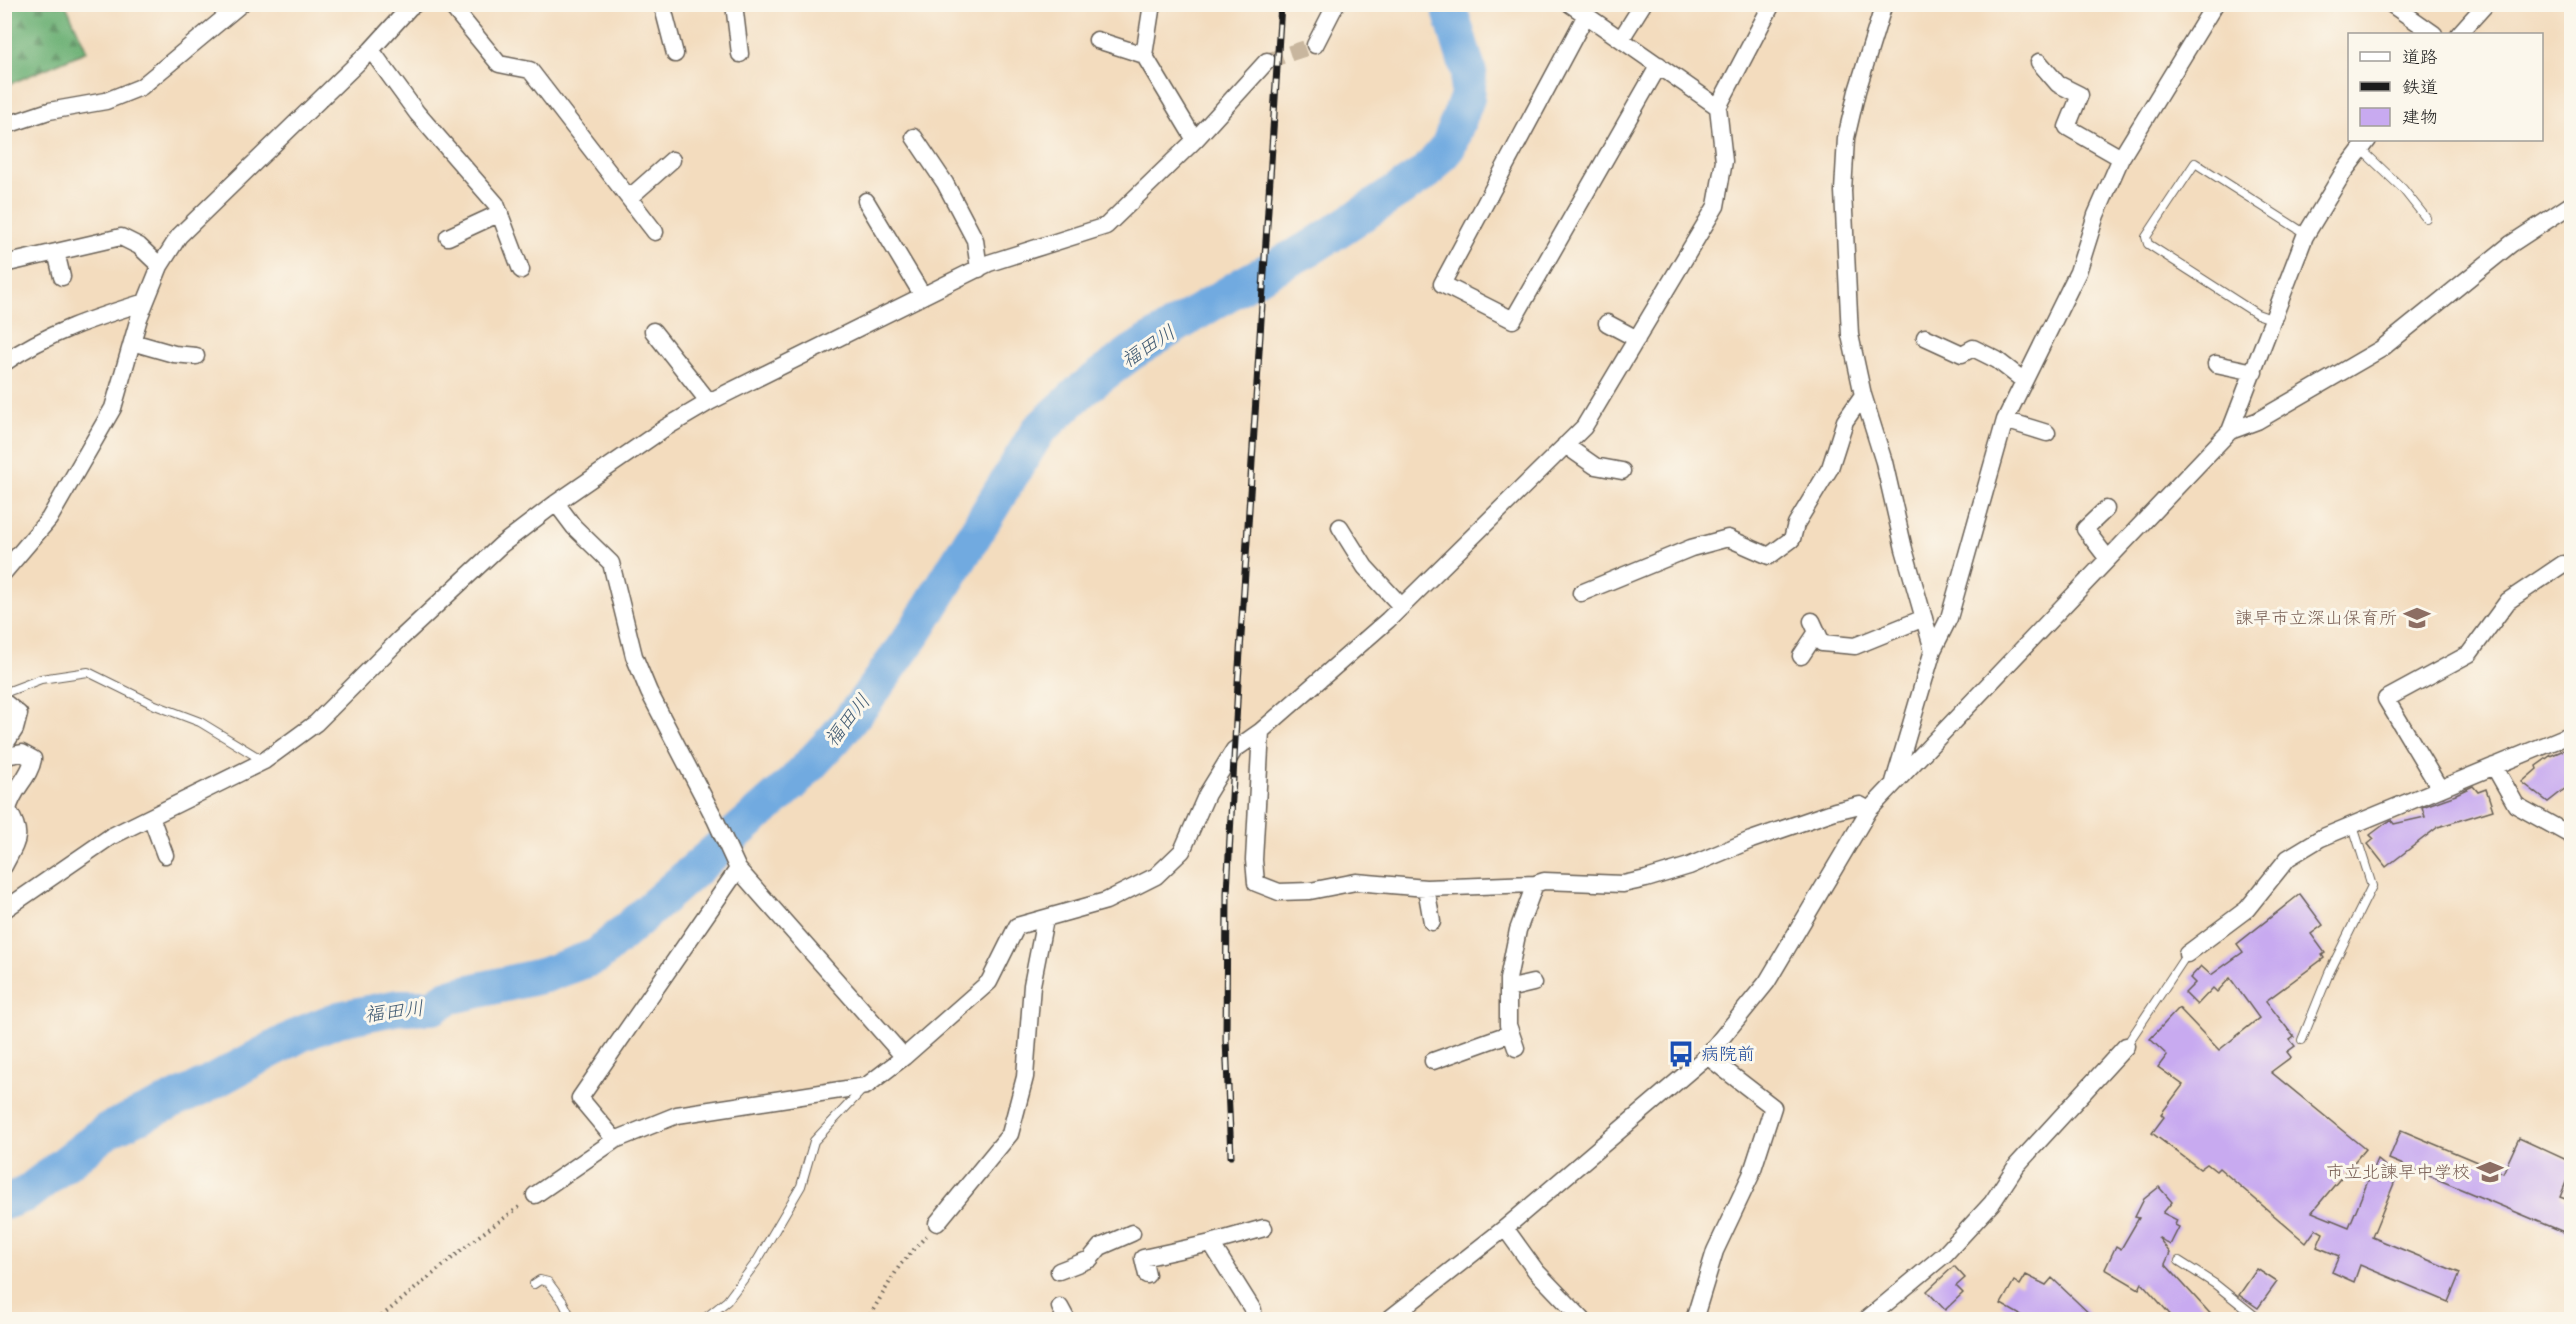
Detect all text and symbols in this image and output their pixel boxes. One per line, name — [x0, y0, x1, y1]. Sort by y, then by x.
legend — [2348, 33, 2543, 141]
text: 道路 — [2402, 45, 2438, 68]
text: 鉄道 — [2402, 75, 2438, 98]
text: 建物 — [2402, 105, 2438, 128]
water label: 福田川 — [1116, 319, 1180, 372]
school or university icon: 諫早市立深山保育所 — [2402, 603, 2432, 633]
place label: 諫早市立深山保育所 — [2235, 606, 2397, 629]
water label: 福田川 — [818, 688, 875, 751]
water label: 福田川 — [363, 994, 425, 1027]
bus stop icon: 病院前 — [1666, 1039, 1696, 1069]
place label: 病院前 — [1701, 1042, 1755, 1065]
school or university icon: 市立北諫早中学校 — [2475, 1157, 2505, 1187]
place label: 市立北諫早中学校 — [2326, 1160, 2470, 1183]

